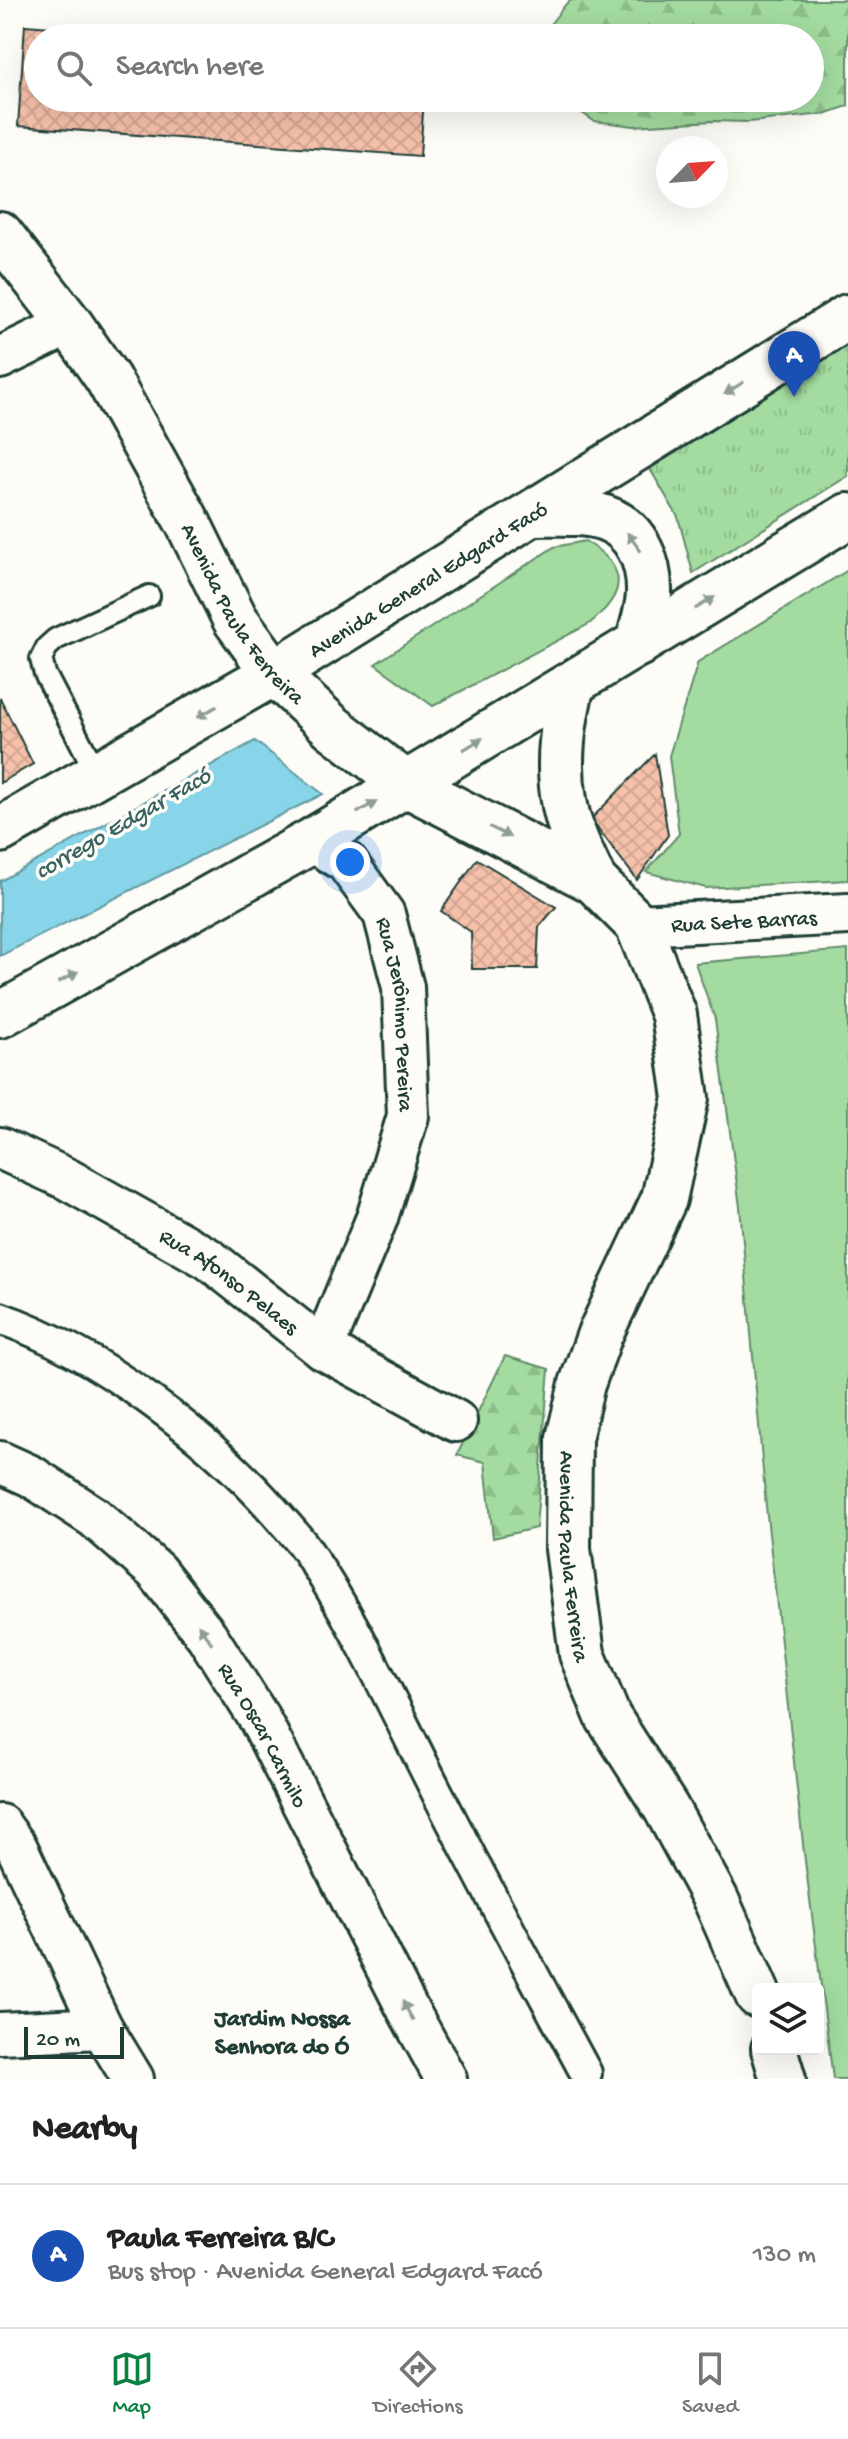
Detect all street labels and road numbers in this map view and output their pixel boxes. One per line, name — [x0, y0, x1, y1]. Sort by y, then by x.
street label: Avenida General Edgard Facó — [305, 498, 554, 665]
street label: Avenida Paula Ferreira — [173, 520, 309, 712]
street label: Rua Sete Barras — [671, 907, 818, 940]
street label: Rua Jerônimo Pereira — [368, 915, 417, 1113]
street label: Rua Afonso Pelaes — [154, 1225, 303, 1342]
street label: Avenida Paula Ferreira — [551, 1451, 593, 1667]
street label: Rua Oscar Carmilo — [210, 1659, 312, 1813]

